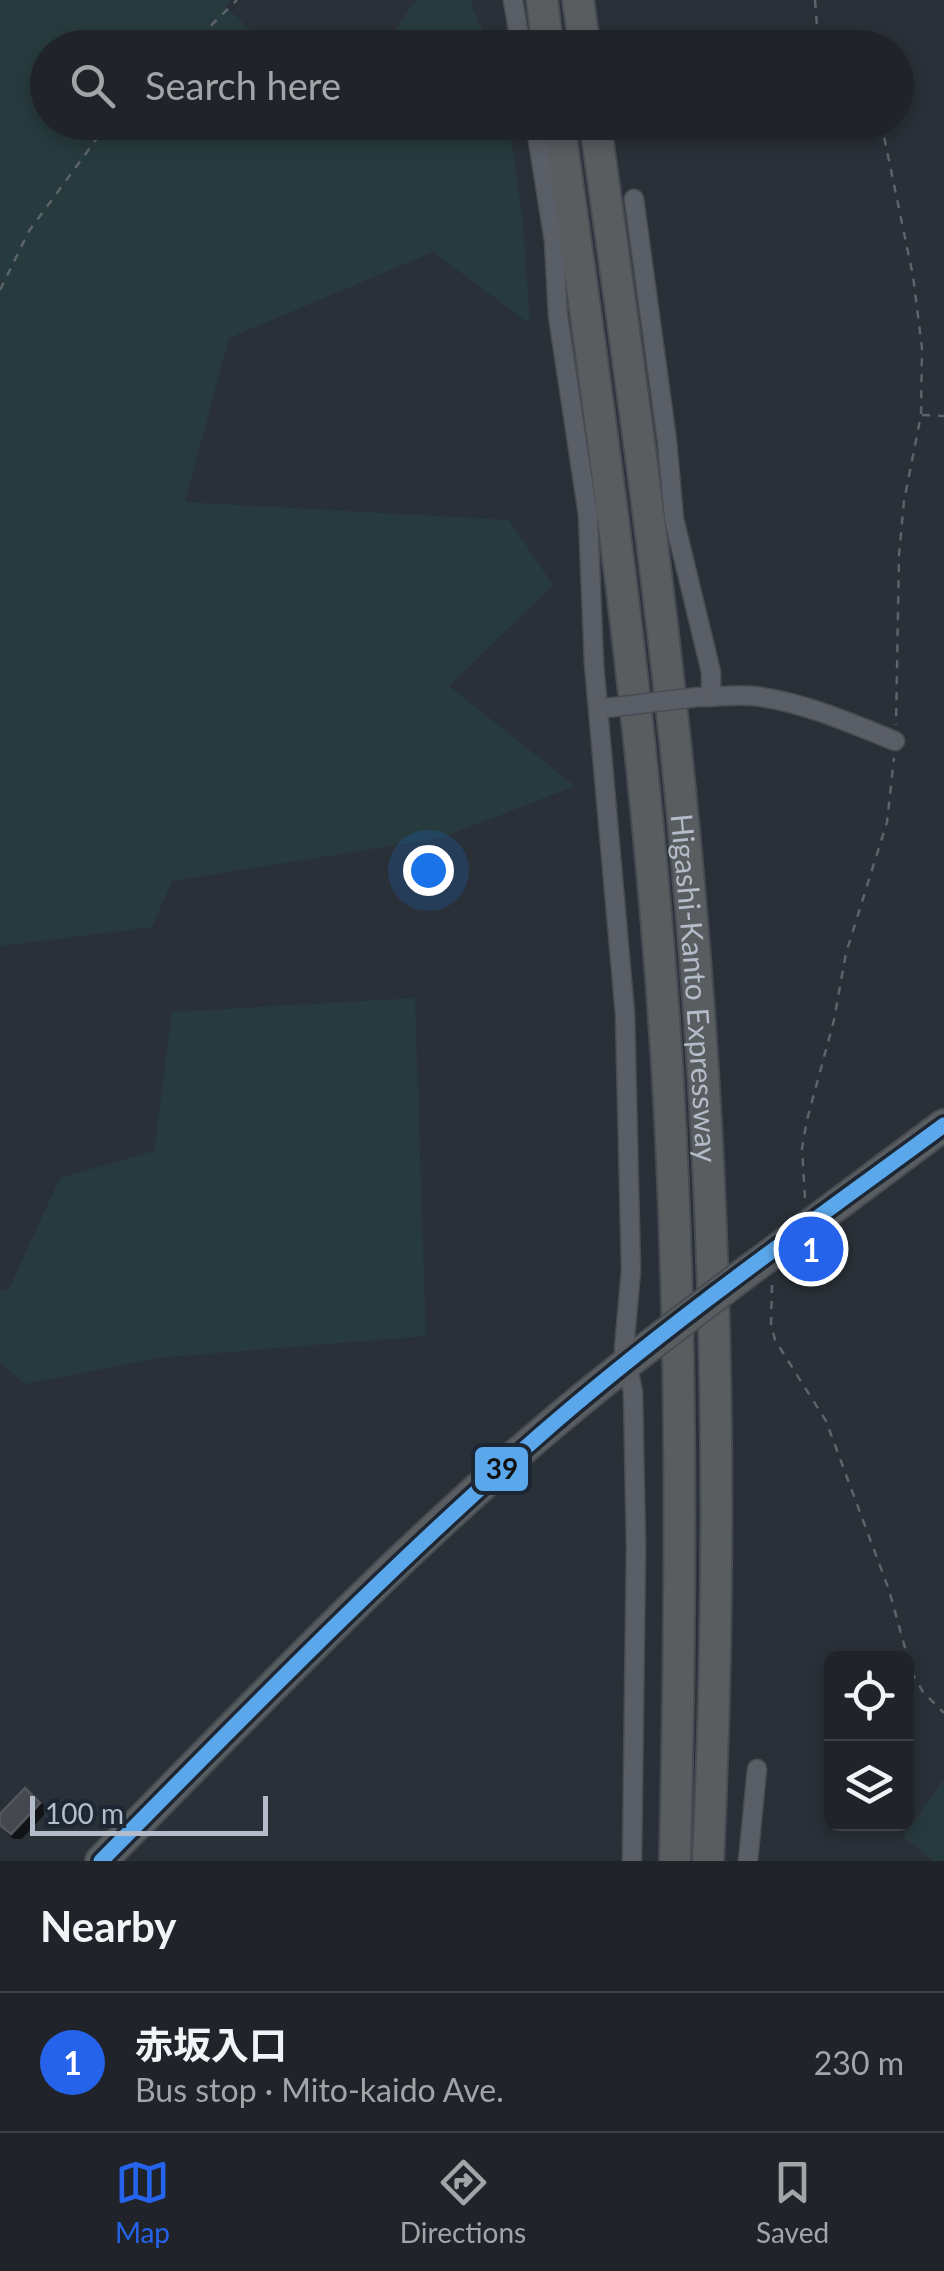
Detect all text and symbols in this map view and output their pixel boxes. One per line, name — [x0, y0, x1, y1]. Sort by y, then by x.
search box — [30, 30, 914, 140]
icon: search — [65, 58, 120, 113]
text: Search here — [145, 62, 341, 108]
street label: Higashi-Kanto Expressway — [664, 812, 726, 1164]
your location — [403, 845, 454, 896]
pin: 1 — [778, 1212, 844, 1286]
line badge: 39 — [473, 1445, 530, 1493]
text: 39 — [486, 1451, 518, 1485]
map controls — [824, 1651, 914, 1831]
button: locate — [824, 1651, 914, 1741]
button: layers — [824, 1741, 914, 1831]
scale bar — [30, 1791, 268, 1836]
text: 100 m — [45, 1796, 124, 1830]
text: Nearby — [40, 1901, 177, 1951]
text: 赤坂入口 — [135, 2021, 287, 2067]
text: 1 — [63, 2043, 82, 2082]
text: 230 m — [814, 2043, 904, 2082]
text: Bus stop · Mito-kaido Ave. — [135, 2070, 504, 2109]
tab: Map — [115, 2155, 170, 2249]
tab: Directions — [400, 2155, 526, 2249]
tab: Saved — [756, 2155, 829, 2249]

